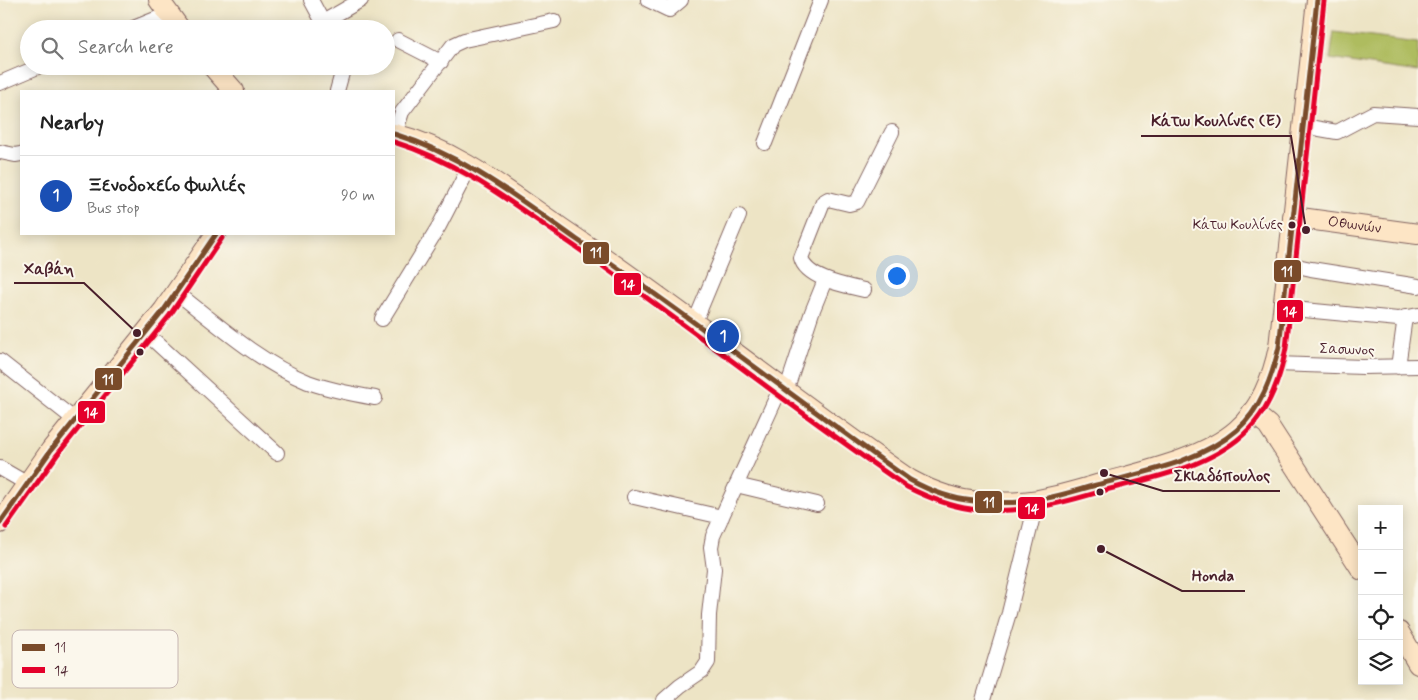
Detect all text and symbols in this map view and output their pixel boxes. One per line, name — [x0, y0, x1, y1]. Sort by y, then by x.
search box — [20, 20, 395, 75]
icon: search — [38, 34, 66, 62]
text: Search here — [78, 35, 174, 60]
callout: Κάτω Κουλίνες (E) — [1141, 105, 1291, 136]
text: Nearby — [40, 109, 104, 137]
text: Κάτω Κουλίνες (E) — [1151, 111, 1281, 132]
text: Ξενοδοχείο Φωλιές — [87, 173, 246, 198]
text: 1 — [52, 185, 60, 206]
text: 90 m — [341, 185, 375, 206]
text: Bus stop — [87, 198, 140, 219]
street label: Οθωνών — [1327, 212, 1383, 239]
place label: Κάτω Κουλίνες — [1193, 216, 1283, 234]
marker: Κάτω Κουλίνες — [1287, 220, 1297, 230]
line badge: 11 — [582, 241, 610, 265]
text: 11 — [590, 244, 602, 262]
callout: Χαβάη — [14, 252, 84, 283]
text: Χαβάη — [24, 259, 74, 280]
line badge: 11 — [1273, 259, 1302, 283]
your location — [884, 263, 910, 289]
text: 11 — [1281, 263, 1293, 281]
line badge: 14 — [613, 272, 642, 296]
text: 14 — [621, 276, 636, 294]
line badge: 14 — [1276, 299, 1304, 323]
text: 14 — [1283, 303, 1298, 321]
pin: 1 — [707, 317, 739, 355]
street label: Σασωνος — [1319, 339, 1375, 361]
unlabelled marker — [135, 347, 145, 357]
line badge: 11 — [94, 367, 123, 391]
text: 11 — [102, 371, 114, 389]
line badge: 14 — [77, 400, 106, 424]
text: 14 — [84, 404, 99, 422]
callout: Σκιαδόπουλος — [1163, 460, 1280, 491]
text: Σκιαδόπουλος — [1174, 466, 1270, 487]
unlabelled marker — [1095, 487, 1105, 497]
line badge: 11 — [974, 490, 1003, 514]
text: 11 — [983, 494, 995, 512]
line badge: 14 — [1017, 496, 1046, 520]
text: 14 — [1025, 500, 1040, 518]
map controls — [1358, 505, 1403, 685]
button: + — [1358, 505, 1403, 550]
button: − — [1358, 550, 1403, 595]
callout: Honda — [1182, 560, 1245, 591]
text: Honda — [1192, 566, 1234, 587]
button: locate — [1358, 595, 1403, 640]
legend — [12, 630, 178, 688]
text: 11 — [54, 639, 66, 657]
button: layers — [1358, 640, 1403, 685]
text: 14 — [54, 662, 69, 680]

